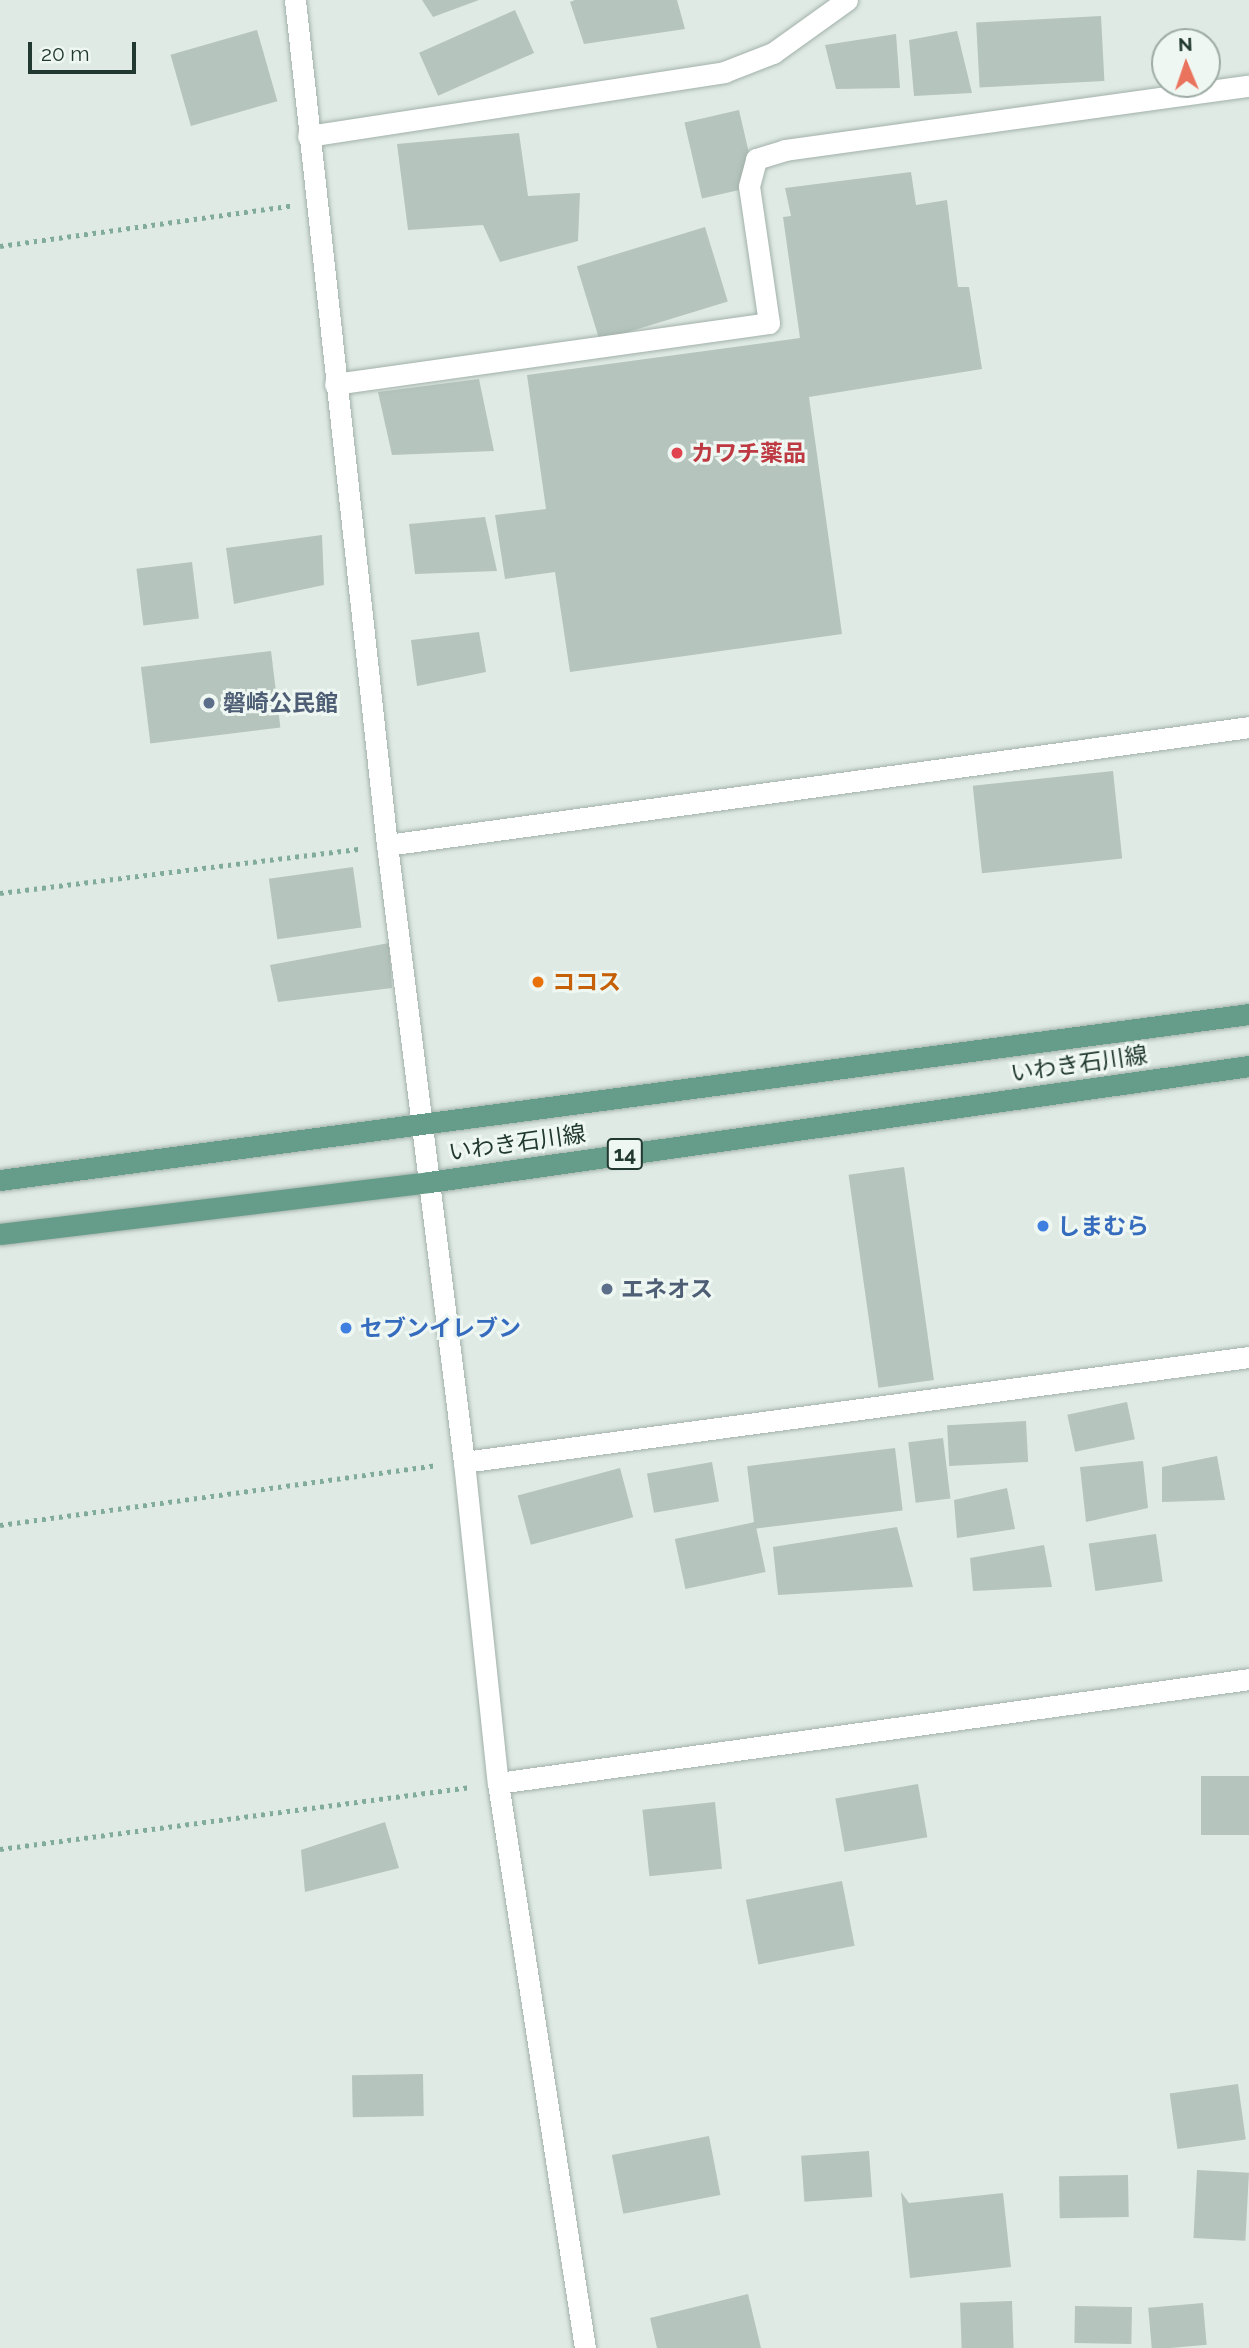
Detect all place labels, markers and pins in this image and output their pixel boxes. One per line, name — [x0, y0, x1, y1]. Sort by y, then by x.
place label: カワチ薬品 — [691, 439, 806, 467]
marker: カワチ薬品 — [669, 445, 685, 461]
place label: 磐崎公民館 — [223, 689, 338, 717]
marker: 磐崎公民館 — [201, 695, 217, 711]
place label: ココス — [552, 968, 621, 996]
marker: ココス — [530, 974, 546, 990]
place label: しまむら — [1057, 1212, 1149, 1240]
marker: しまむら — [1035, 1218, 1051, 1234]
place label: エネオス — [621, 1275, 713, 1303]
marker: エネオス — [599, 1281, 615, 1297]
place label: セブンイレブン — [360, 1314, 521, 1342]
marker: セブンイレブン — [338, 1320, 354, 1336]

